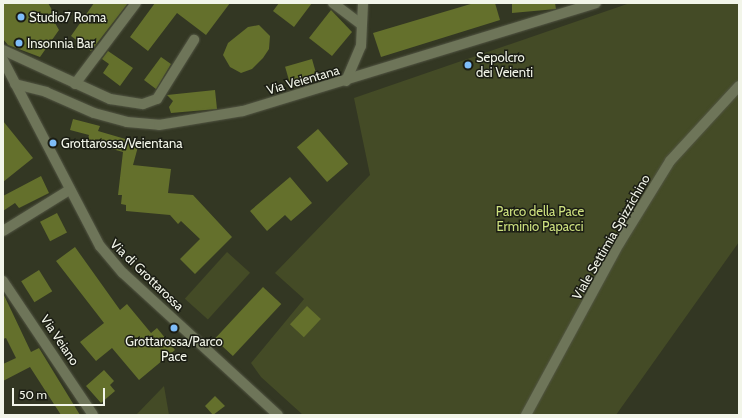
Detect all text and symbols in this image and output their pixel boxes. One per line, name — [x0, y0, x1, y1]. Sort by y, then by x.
place label: Studio7 Roma — [29, 9, 106, 25]
marker: Studio7 Roma — [16, 12, 26, 22]
place label: Insonnia Bar — [27, 35, 95, 51]
marker: Insonnia Bar — [14, 38, 24, 48]
place label: Sepolcro dei Veienti — [476, 50, 533, 81]
marker: Sepolcro dei Veienti — [463, 60, 473, 70]
street label: Via Veientana — [265, 62, 341, 98]
place label: Grottarossa/Veientana — [61, 135, 182, 151]
marker: Grottarossa/Veientana — [48, 138, 58, 148]
street label: Viale Settimia Spizzichino — [569, 172, 653, 302]
park label: Parco della Pace Erminio Papacci — [496, 204, 584, 235]
street label: Via di Grottarossa — [107, 236, 187, 314]
street label: Via Veiano — [37, 312, 83, 368]
marker: Grottarossa/Parco Pace — [169, 323, 179, 333]
place label: Grottarossa/Parco Pace — [125, 334, 223, 365]
scale bar — [14, 380, 107, 406]
text: 50 m — [19, 387, 47, 402]

